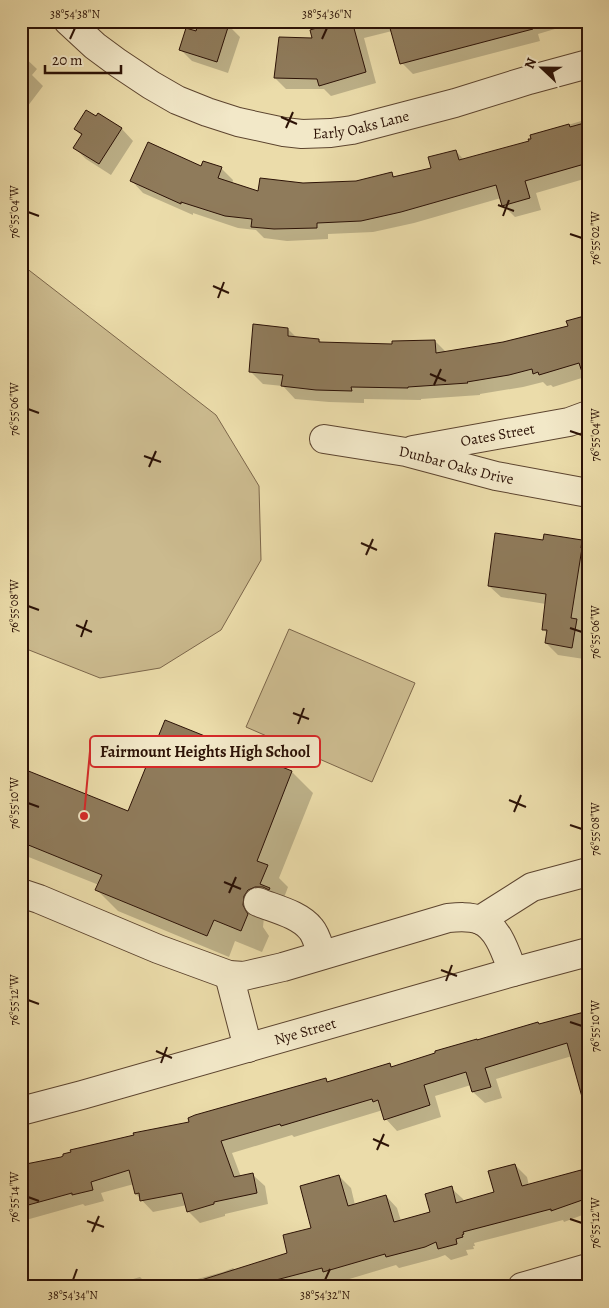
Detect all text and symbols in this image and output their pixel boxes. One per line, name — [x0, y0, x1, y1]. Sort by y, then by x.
text: 38°54'38"N — [50, 6, 100, 22]
text: 38°54'36"N — [302, 6, 352, 22]
scale bar — [45, 42, 121, 74]
north arrow — [516, 42, 566, 92]
text: 20 m — [52, 50, 83, 70]
text: N — [520, 55, 541, 72]
street label: Early Oaks Lane — [312, 105, 412, 144]
text: 76°55'04"W — [6, 185, 22, 239]
text: 76°55'02"W — [587, 210, 603, 265]
text: 76°55'06"W — [6, 382, 22, 436]
text: 76°55'04"W — [587, 408, 603, 462]
street label: Oates Street — [459, 418, 536, 451]
street label: Dunbar Oaks Drive — [398, 441, 516, 489]
text: 76°55'08"W — [6, 578, 22, 633]
text: 76°55'06"W — [587, 605, 603, 659]
callout: Fairmount Heights High School — [90, 736, 320, 767]
text: Fairmount Heights High School — [100, 741, 311, 763]
text: 76°55'10"W — [6, 776, 22, 829]
text: 76°55'08"W — [587, 801, 603, 856]
text: 76°55'12"W — [6, 974, 22, 1026]
text: 76°55'10"W — [587, 999, 603, 1052]
street label: Nye Street — [272, 1013, 338, 1050]
text: 76°55'14"W — [6, 1171, 22, 1222]
text: 76°55'12"W — [587, 1197, 603, 1249]
text: 38°54'34"N — [48, 1287, 98, 1303]
text: 38°54'32"N — [300, 1287, 350, 1303]

